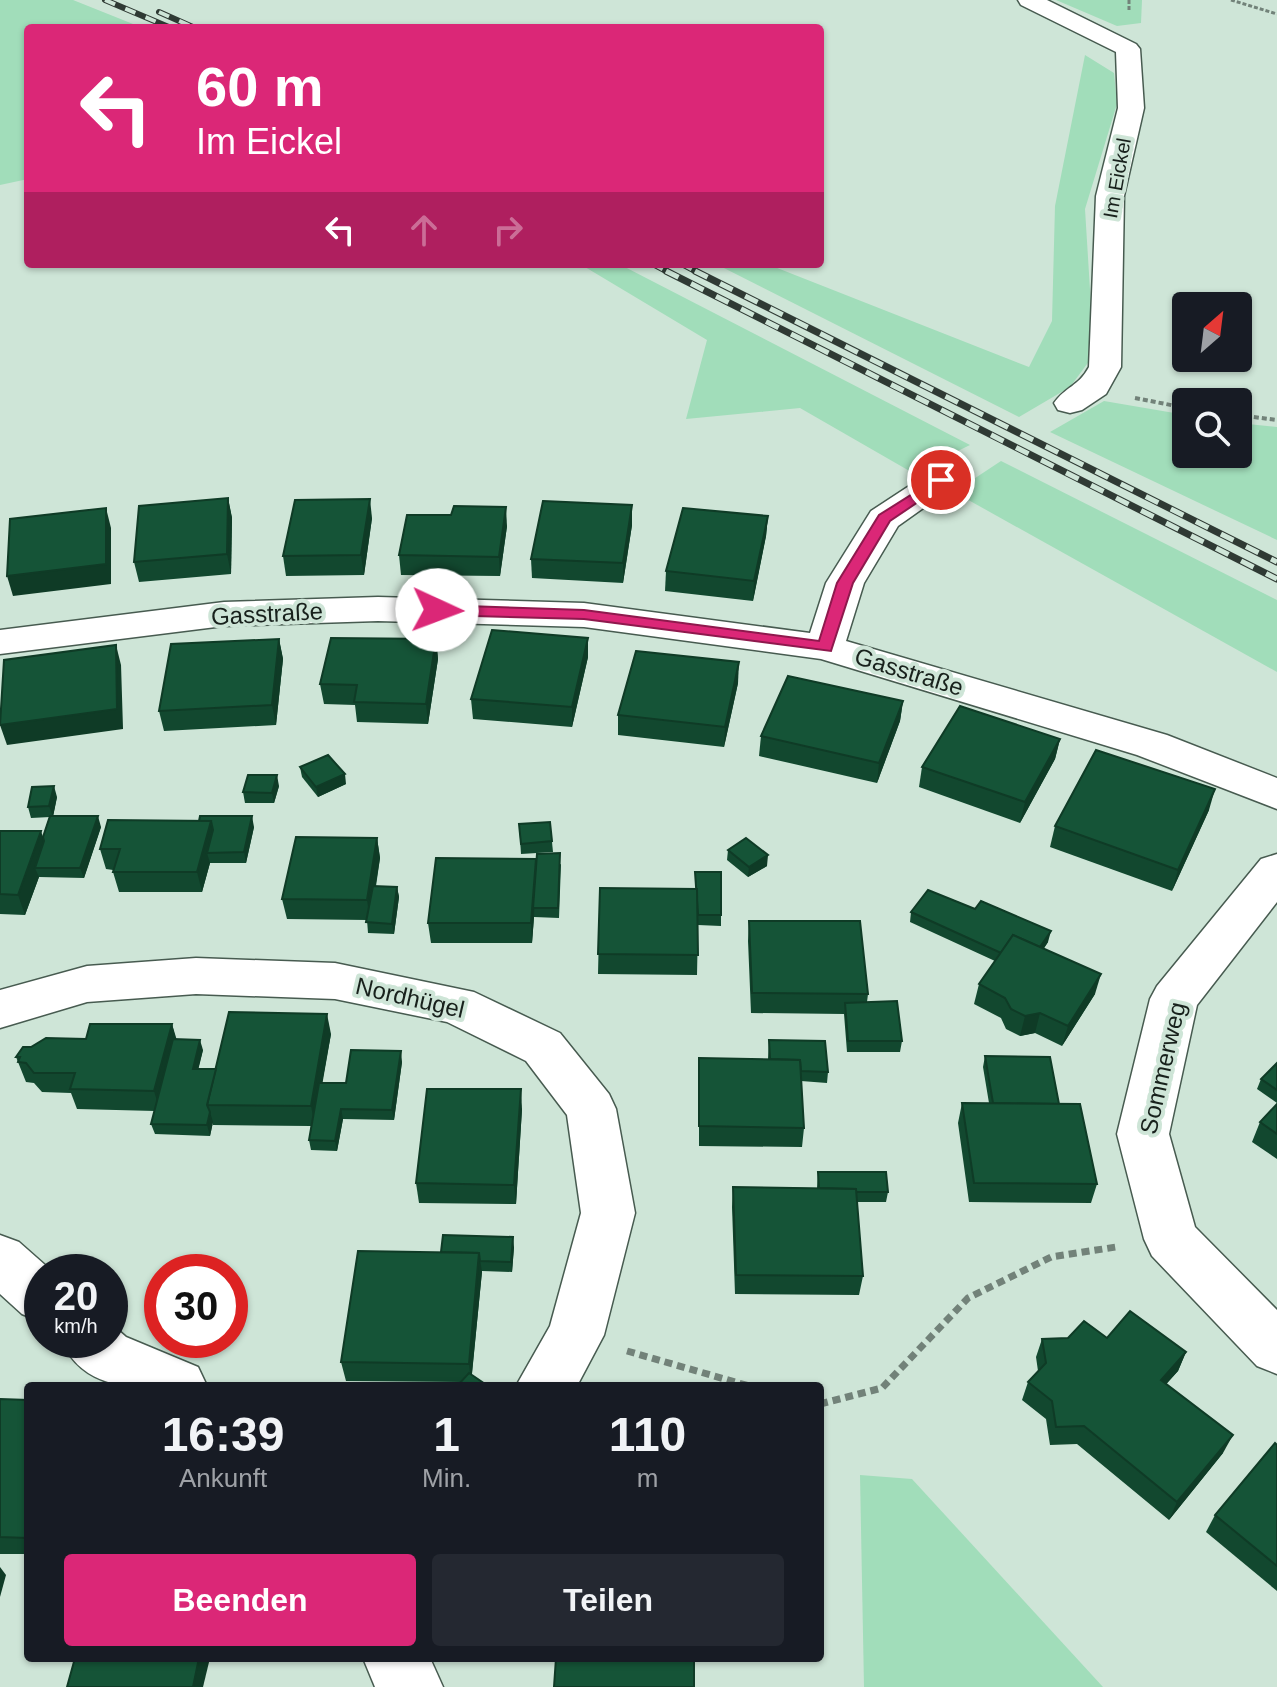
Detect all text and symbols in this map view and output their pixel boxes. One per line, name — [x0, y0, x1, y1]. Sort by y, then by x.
text: 60 m — [196, 55, 324, 118]
icon: left — [64, 56, 168, 160]
text: Im Eickel — [196, 121, 342, 162]
street label: Im Eickel — [1099, 136, 1135, 220]
icon: left — [318, 208, 362, 252]
icon: ahead — [402, 208, 446, 252]
icon: right — [486, 208, 530, 252]
north arrow — [1172, 292, 1252, 372]
map controls — [1172, 292, 1252, 468]
button: search — [1172, 388, 1252, 468]
pin — [907, 446, 975, 514]
icon: arrive — [919, 458, 963, 502]
position arrow — [395, 568, 479, 652]
street label: Gasstraße — [210, 597, 324, 630]
street label: Gasstraße — [852, 642, 967, 701]
street label: Nordhügel — [353, 972, 467, 1023]
street label: Sommerweg — [1134, 999, 1191, 1137]
speed limit sign: 30 — [144, 1254, 248, 1358]
text: 20 — [54, 1274, 98, 1318]
text: km/h — [54, 1315, 98, 1337]
text: 16:39 — [162, 1408, 284, 1461]
text: 1 — [433, 1408, 460, 1461]
text: 110 — [609, 1408, 686, 1461]
text: Ankunft — [179, 1463, 267, 1493]
text: Min. — [422, 1463, 471, 1493]
text: m — [637, 1463, 658, 1493]
button: Beenden — [64, 1554, 416, 1646]
button: Teilen — [432, 1554, 784, 1646]

